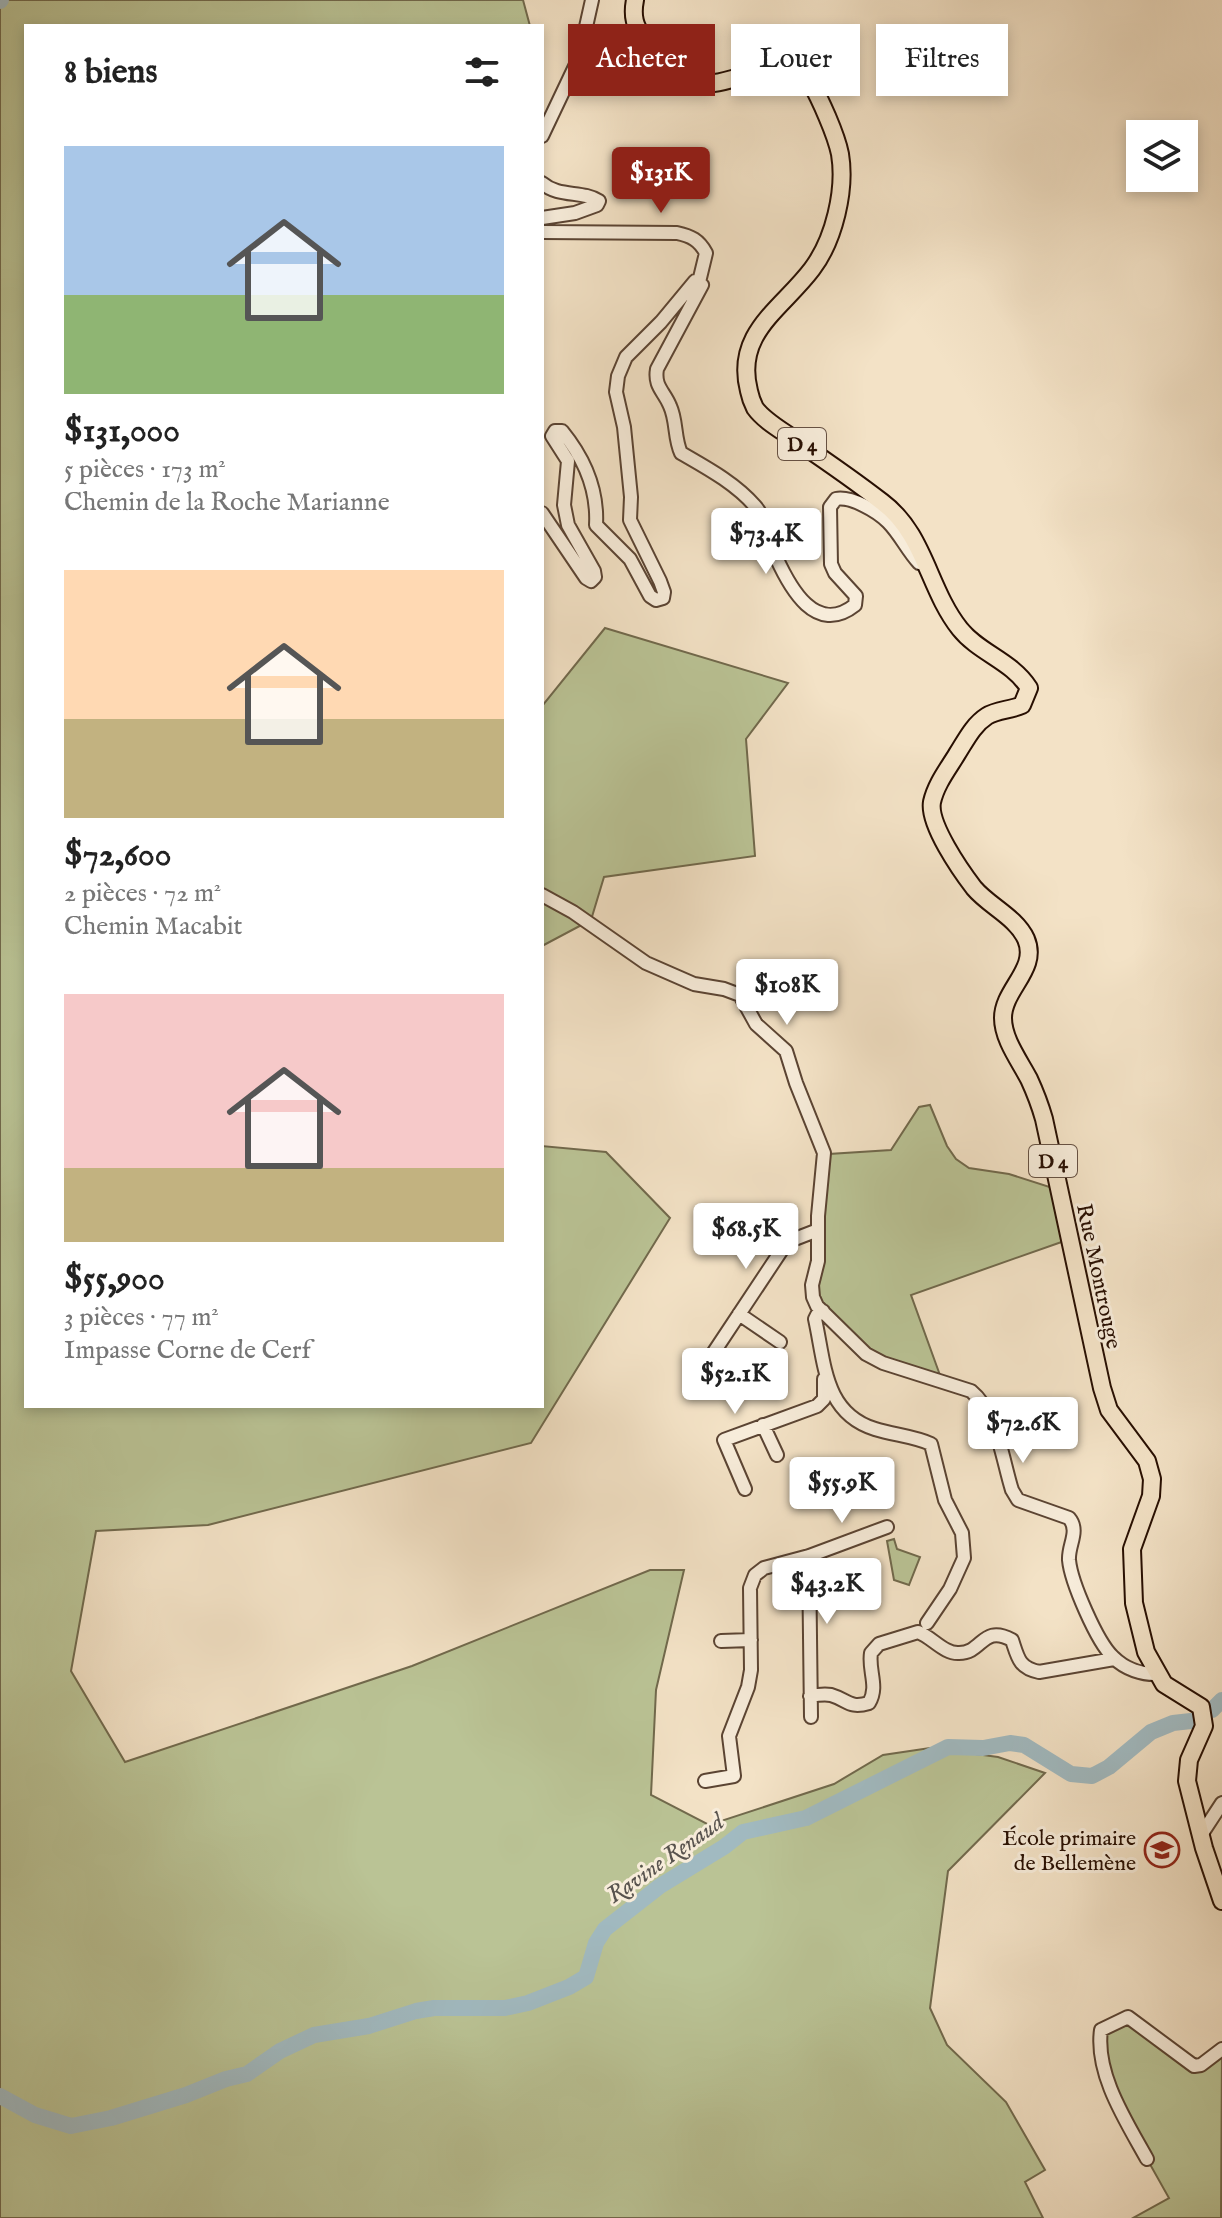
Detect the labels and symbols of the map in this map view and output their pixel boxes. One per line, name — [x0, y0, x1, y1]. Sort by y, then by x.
pin: $131K — [605, 147, 717, 215]
road number: D 4 — [778, 428, 826, 460]
pin: $73.4K — [701, 508, 831, 576]
pin: $108K — [731, 959, 843, 1027]
road number: D 4 — [1029, 1145, 1077, 1177]
street label: Rue Montrouge — [1069, 1201, 1127, 1352]
pin: $68.5K — [681, 1203, 811, 1271]
pin: $52.1K — [670, 1348, 800, 1416]
pin: $72.6K — [958, 1397, 1088, 1465]
pin: $55.9K — [777, 1457, 907, 1525]
pin: $43.2K — [762, 1558, 892, 1626]
water label: Ravine Renaud — [601, 1806, 732, 1911]
place label: École primaire de Bellemène — [1002, 1825, 1136, 1878]
school or university icon: École primaire de Bellemène — [1143, 1831, 1181, 1869]

